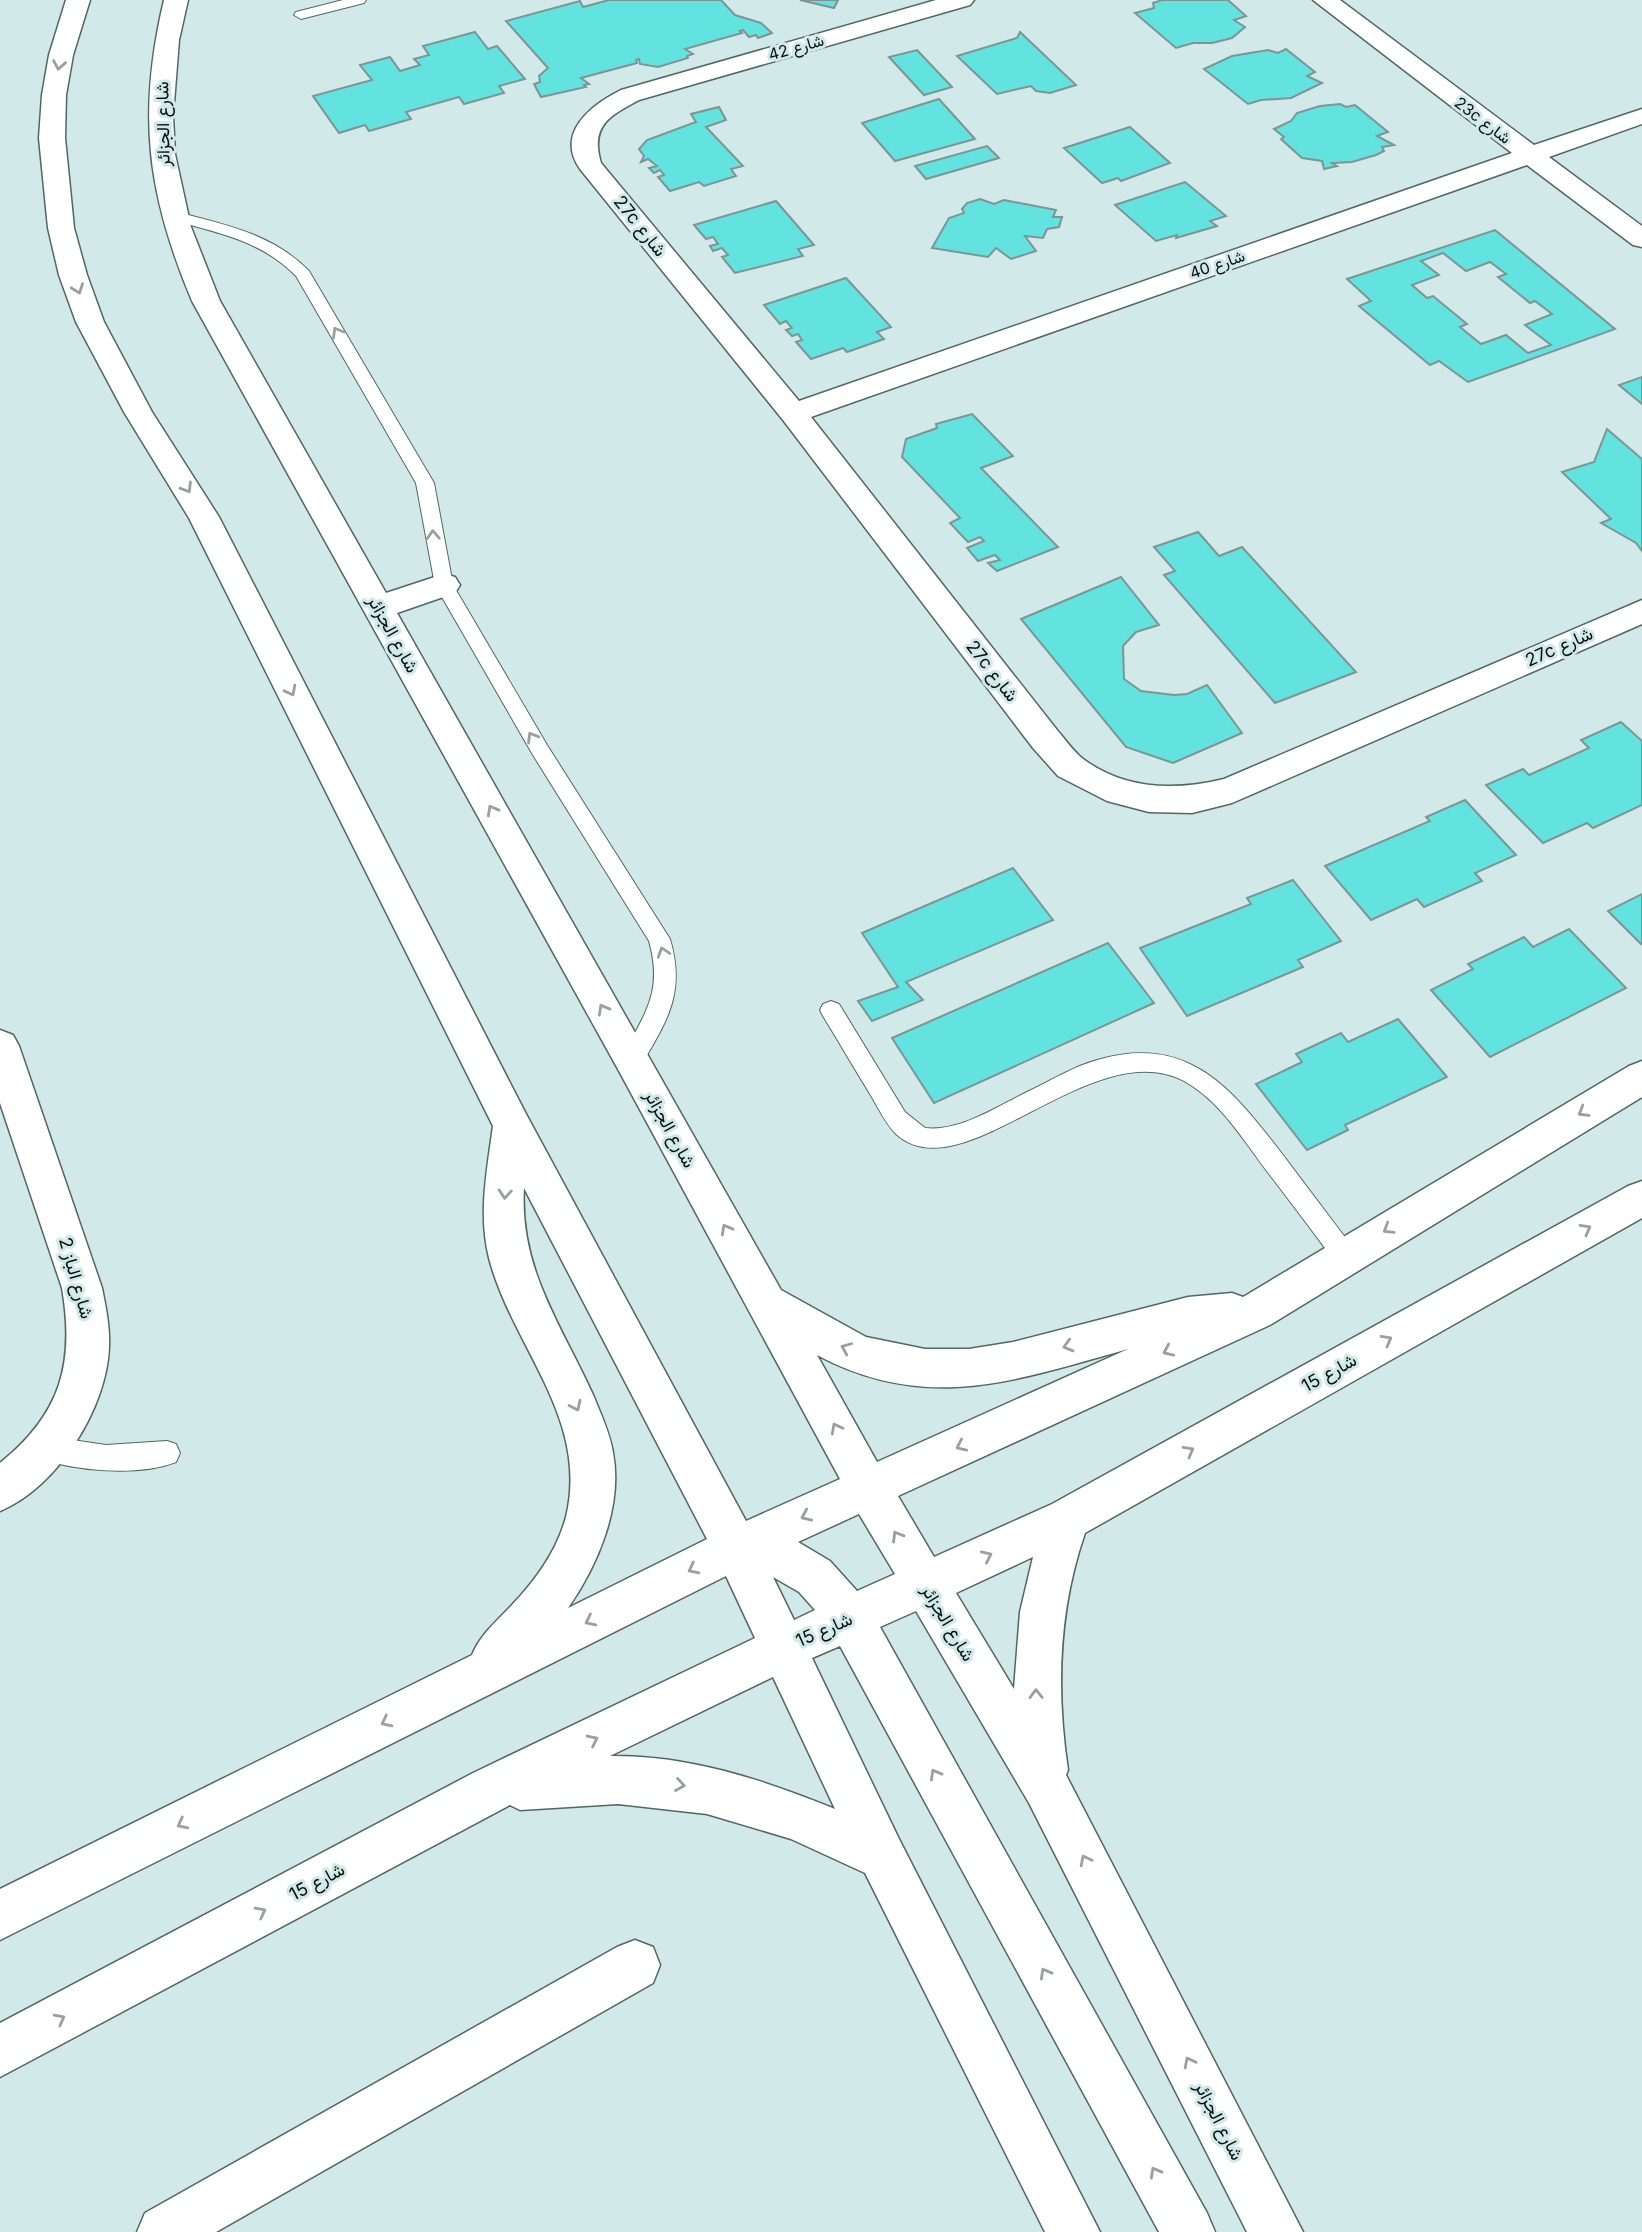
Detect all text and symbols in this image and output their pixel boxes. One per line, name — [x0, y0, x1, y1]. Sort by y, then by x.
street label: شارع 42 — [766, 30, 827, 66]
one-way arrow — [52, 59, 67, 71]
street label: شارع الجزائر — [151, 81, 176, 168]
street label: 23c شارع — [1450, 92, 1515, 149]
street label: 27c شارع — [608, 191, 671, 261]
street label: شارع 40 — [1187, 245, 1248, 285]
one-way arrow — [70, 283, 84, 295]
one-way arrow — [332, 327, 345, 340]
one-way arrow — [179, 481, 192, 494]
one-way arrow — [426, 529, 441, 540]
street label: شارع الجزائر — [361, 591, 423, 677]
street label: 27c شارع — [1522, 622, 1597, 673]
street label: 27c شارع — [960, 636, 1023, 707]
one-way arrow — [283, 684, 297, 696]
one-way arrow — [528, 731, 541, 744]
one-way arrow — [487, 805, 500, 818]
one-way arrow — [657, 946, 671, 958]
one-way arrow — [598, 1003, 611, 1016]
street label: شارع الجزائر — [638, 1086, 700, 1172]
one-way arrow — [1577, 1103, 1590, 1116]
one-way arrow — [498, 1188, 513, 1199]
one-way arrow — [1383, 1221, 1396, 1234]
one-way arrow — [721, 1223, 734, 1236]
one-way arrow — [1579, 1224, 1591, 1237]
street label: شارع الباز 2 — [53, 1235, 98, 1322]
one-way arrow — [1380, 1335, 1393, 1348]
one-way arrow — [1063, 1338, 1075, 1352]
one-way arrow — [841, 1343, 853, 1357]
one-way arrow — [1163, 1343, 1175, 1357]
street label: شارع 15 — [1298, 1349, 1361, 1398]
one-way arrow — [568, 1399, 582, 1412]
one-way arrow — [830, 1423, 844, 1435]
one-way arrow — [956, 1437, 968, 1451]
one-way arrow — [1182, 1446, 1194, 1459]
one-way arrow — [800, 1508, 813, 1522]
one-way arrow — [892, 1531, 905, 1544]
one-way arrow — [980, 1550, 992, 1564]
one-way arrow — [688, 1560, 700, 1574]
street label: شارع الجزائر — [915, 1580, 979, 1666]
street label: شارع 15 — [792, 1608, 856, 1653]
one-way arrow — [585, 1612, 597, 1626]
one-way arrow — [1028, 1688, 1044, 1699]
one-way arrow — [381, 1713, 393, 1727]
one-way arrow — [586, 1734, 598, 1748]
one-way arrow — [930, 1768, 944, 1781]
one-way arrow — [674, 1777, 686, 1792]
one-way arrow — [177, 1815, 189, 1829]
one-way arrow — [1079, 1855, 1093, 1867]
street label: شارع 15 — [286, 1858, 349, 1907]
one-way arrow — [254, 1907, 266, 1920]
one-way arrow — [1040, 1968, 1053, 1980]
one-way arrow — [53, 2014, 65, 2028]
one-way arrow — [1184, 2057, 1197, 2070]
street label: شارع الجزائر — [1188, 2077, 1248, 2164]
one-way arrow — [1150, 2167, 1163, 2179]

